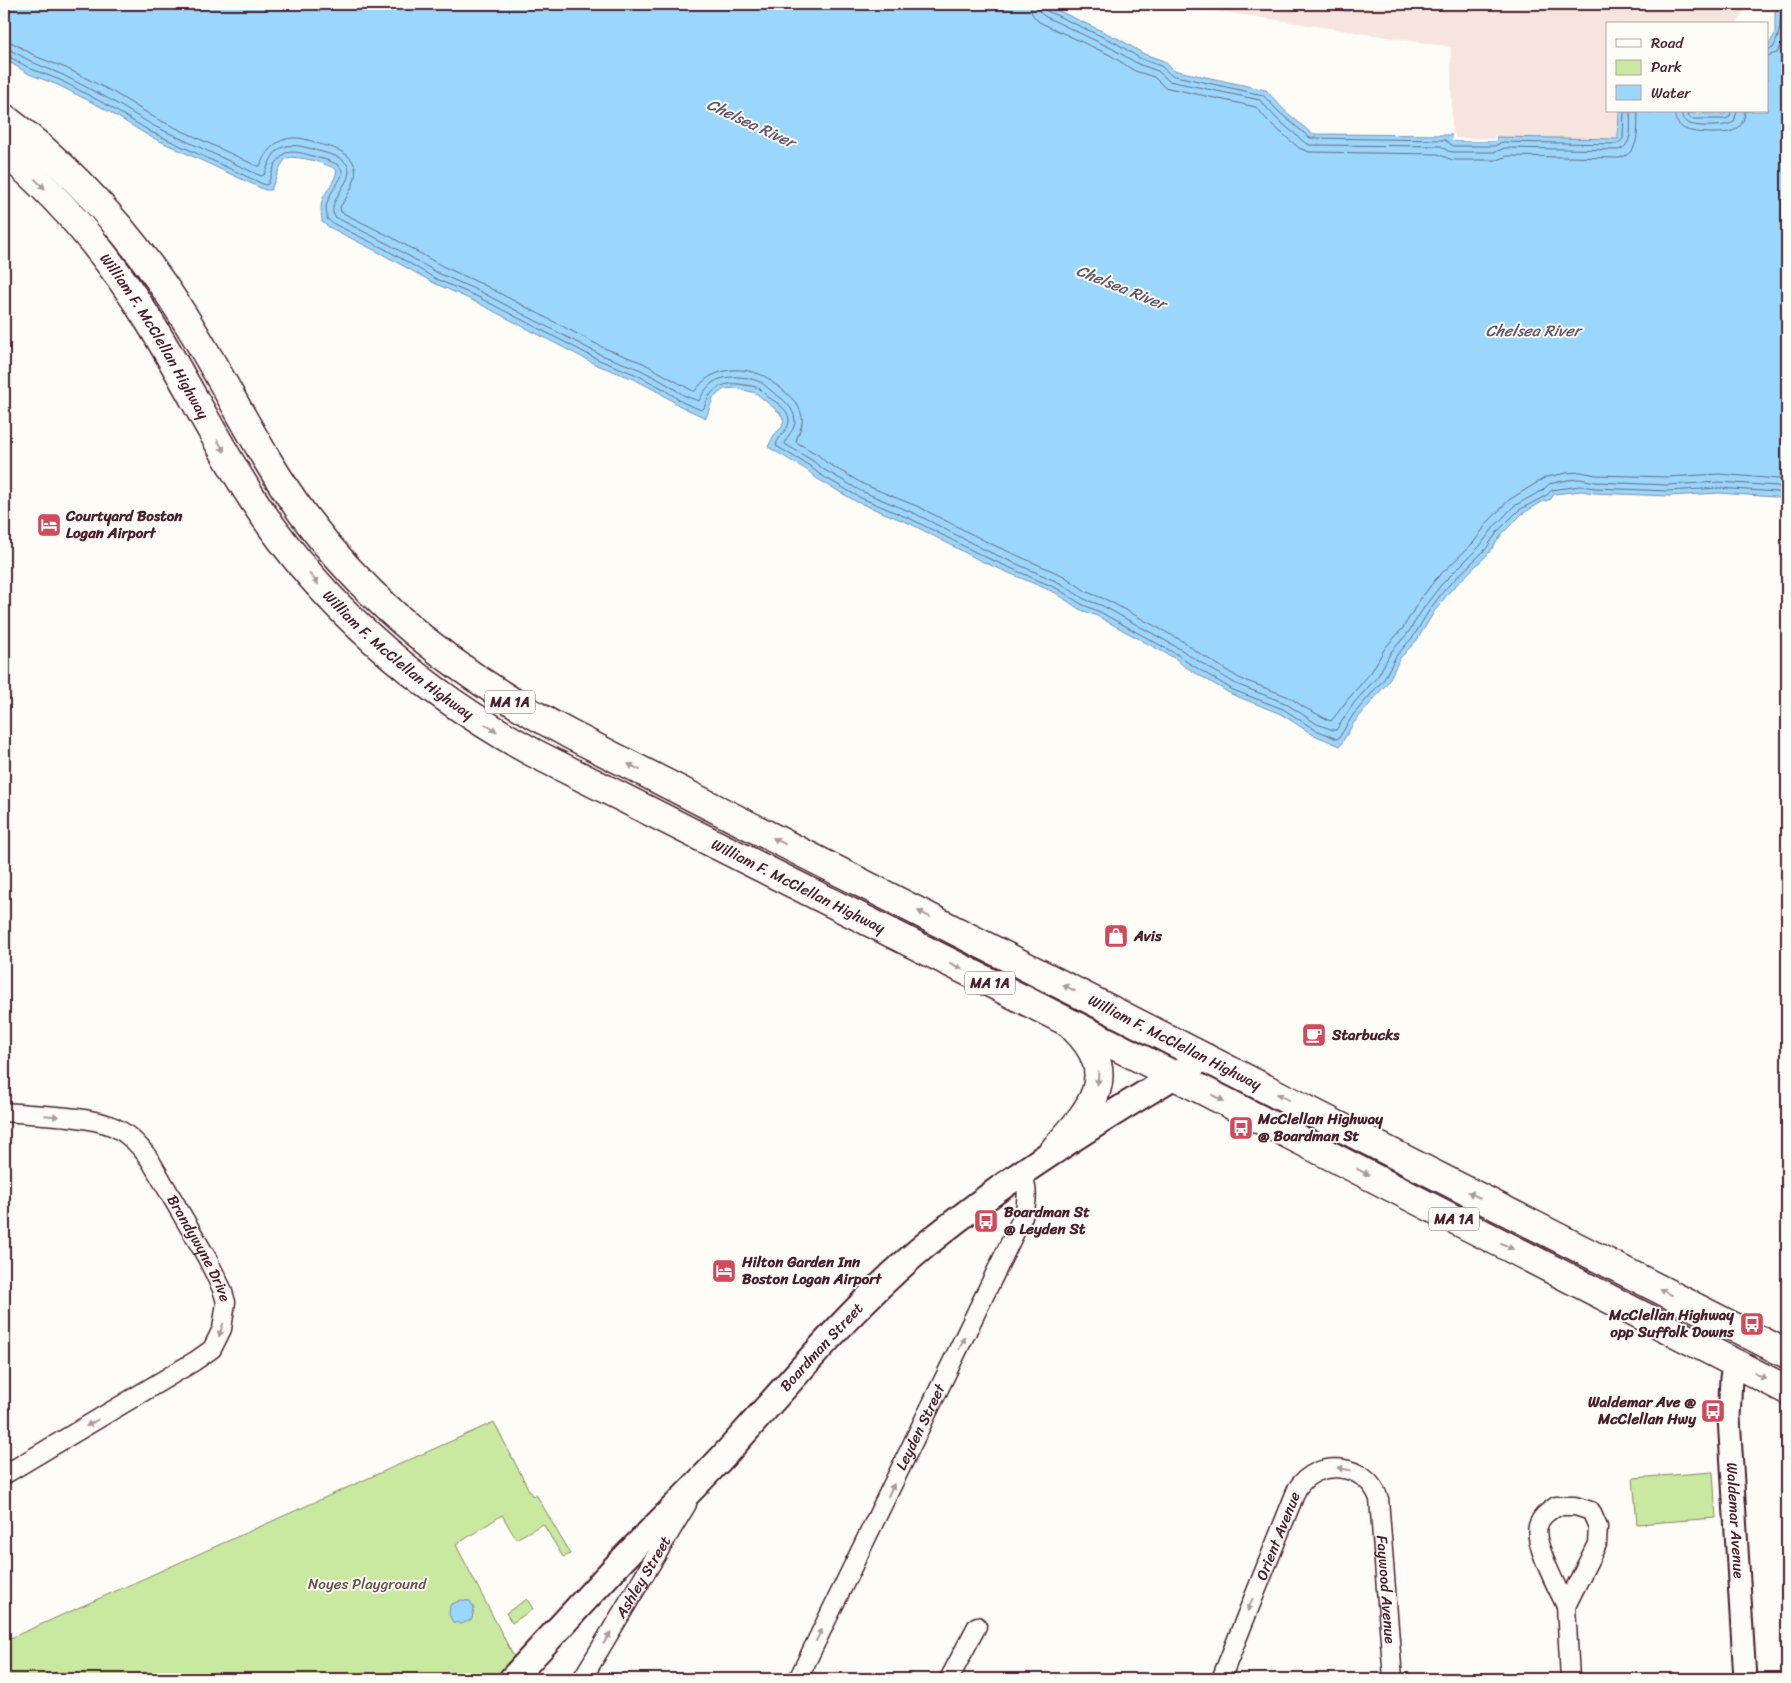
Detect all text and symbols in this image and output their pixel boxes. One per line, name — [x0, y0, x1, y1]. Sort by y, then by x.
legend — [1606, 22, 1768, 112]
text: Road — [1651, 30, 1684, 56]
text: Park — [1651, 54, 1682, 80]
text: Water — [1651, 80, 1691, 106]
water label: Chelsea River — [702, 90, 803, 158]
one-way arrow — [33, 178, 45, 190]
street label: William F. McClellan Highway — [93, 247, 216, 424]
water label: Chelsea River — [1072, 256, 1173, 319]
water label: Chelsea River — [1486, 316, 1584, 345]
one-way arrow — [217, 438, 225, 453]
place label: Courtyard Boston Logan Airport — [65, 503, 183, 546]
hotel icon: Courtyard Boston Logan Airport — [36, 512, 62, 538]
one-way arrow — [308, 572, 320, 584]
street label: William F. McClellan Highway — [316, 584, 479, 727]
road number: MA 1A — [485, 690, 535, 714]
one-way arrow — [484, 724, 497, 733]
one-way arrow — [627, 763, 641, 771]
street label: William F. McClellan Highway — [707, 831, 890, 941]
one-way arrow — [772, 836, 786, 844]
one-way arrow — [917, 910, 931, 918]
shop icon: Avis — [1103, 923, 1129, 949]
place label: Avis — [1133, 923, 1163, 949]
one-way arrow — [949, 962, 964, 970]
road number: MA 1A — [965, 971, 1015, 994]
one-way arrow — [1062, 983, 1076, 991]
street label: William F. McClellan Highway — [1083, 987, 1266, 1098]
cafe icon: Starbucks — [1301, 1022, 1327, 1048]
place label: Starbucks — [1331, 1022, 1400, 1048]
one-way arrow — [1094, 1070, 1102, 1086]
one-way arrow — [1276, 1093, 1291, 1101]
one-way arrow — [1211, 1094, 1225, 1102]
place label: McClellan Highway @ Boardman St — [1257, 1106, 1383, 1149]
one-way arrow — [45, 1113, 61, 1121]
bus stop icon: McClellan Highway @ Boardman St — [1228, 1115, 1254, 1141]
one-way arrow — [1355, 1168, 1370, 1176]
street label: Brandywyne Drive — [160, 1190, 238, 1305]
one-way arrow — [1467, 1191, 1481, 1199]
place label: Boardman St @ Leyden St — [1004, 1199, 1090, 1242]
bus stop icon: Boardman St @ Leyden St — [973, 1208, 999, 1234]
road number: MA 1A — [1429, 1208, 1479, 1230]
one-way arrow — [1500, 1242, 1514, 1250]
place label: Hilton Garden Inn Boston Logan Airport — [741, 1249, 882, 1292]
hotel icon: Hilton Garden Inn Boston Logan Airport — [711, 1258, 737, 1284]
one-way arrow — [1659, 1288, 1673, 1296]
street label: Boardman Street — [773, 1296, 870, 1398]
place label: McClellan Highway opp Suffolk Downs — [1608, 1302, 1735, 1345]
bus stop icon: McClellan Highway opp Suffolk Downs — [1739, 1311, 1765, 1337]
one-way arrow — [216, 1323, 224, 1338]
one-way arrow — [958, 1336, 966, 1350]
one-way arrow — [1753, 1372, 1768, 1380]
street label: Leyden Street — [888, 1379, 953, 1475]
place label: Waldemar Ave @ McClellan Hwy — [1588, 1389, 1697, 1432]
bus stop icon: Waldemar Ave @ McClellan Hwy — [1700, 1398, 1726, 1424]
one-way arrow — [84, 1419, 99, 1427]
street label: Waldemar Avenue — [1719, 1462, 1752, 1579]
one-way arrow — [1335, 1465, 1351, 1473]
one-way arrow — [887, 1482, 895, 1497]
street label: Orient Avenue — [1249, 1487, 1308, 1584]
street label: Ashley Street — [608, 1530, 678, 1624]
street label: Faywood Avenue — [1369, 1534, 1403, 1645]
park label: Noyes Playground — [308, 1571, 427, 1597]
one-way arrow — [1246, 1598, 1254, 1612]
one-way arrow — [815, 1628, 824, 1643]
one-way arrow — [603, 1631, 612, 1644]

